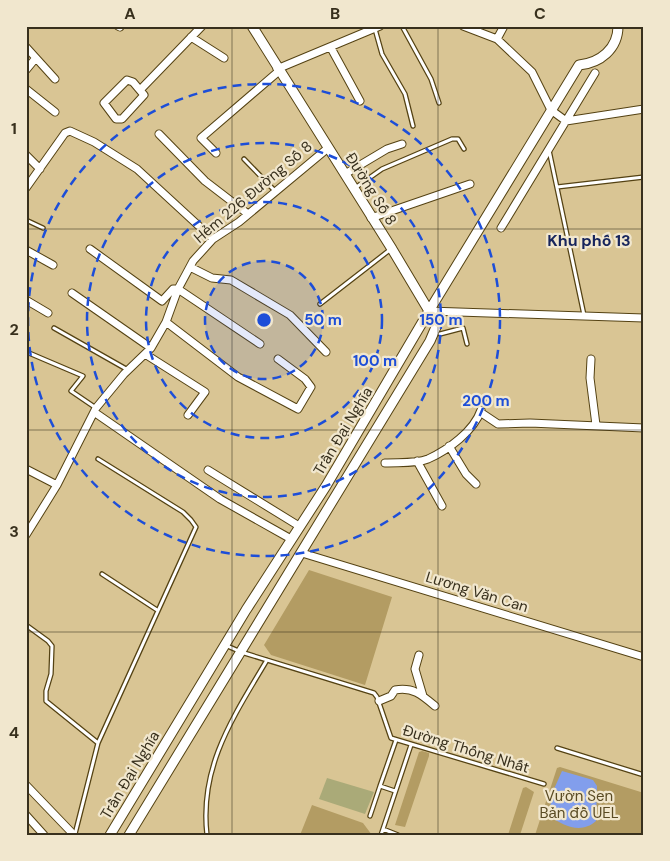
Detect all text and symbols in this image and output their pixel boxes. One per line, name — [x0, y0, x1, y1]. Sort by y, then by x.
text: A — [124, 3, 136, 24]
text: B — [330, 3, 340, 24]
text: C — [534, 3, 546, 24]
text: 1 — [11, 118, 17, 139]
street label: Hẻm 226 Đường Số 8 — [190, 137, 316, 247]
street label: Đường Số 8 — [341, 149, 401, 229]
district label: Khu phố 13 — [547, 230, 631, 251]
text: 50 m — [304, 310, 342, 330]
text: 150 m — [420, 310, 463, 330]
centre of rings — [255, 311, 273, 329]
text: 2 — [9, 319, 19, 340]
text: 100 m — [353, 351, 397, 371]
street label: Trần Đại Nghĩa — [309, 383, 377, 479]
text: 200 m — [462, 391, 510, 411]
text: 3 — [9, 521, 19, 542]
street label: Lương Văn Can — [423, 567, 531, 617]
street label: Đường Thống Nhất — [400, 720, 532, 778]
text: 4 — [9, 722, 19, 743]
street label: Trần Đại Nghĩa — [96, 727, 164, 823]
park label: Vườn Sen Bản đồ UEL — [539, 786, 619, 823]

